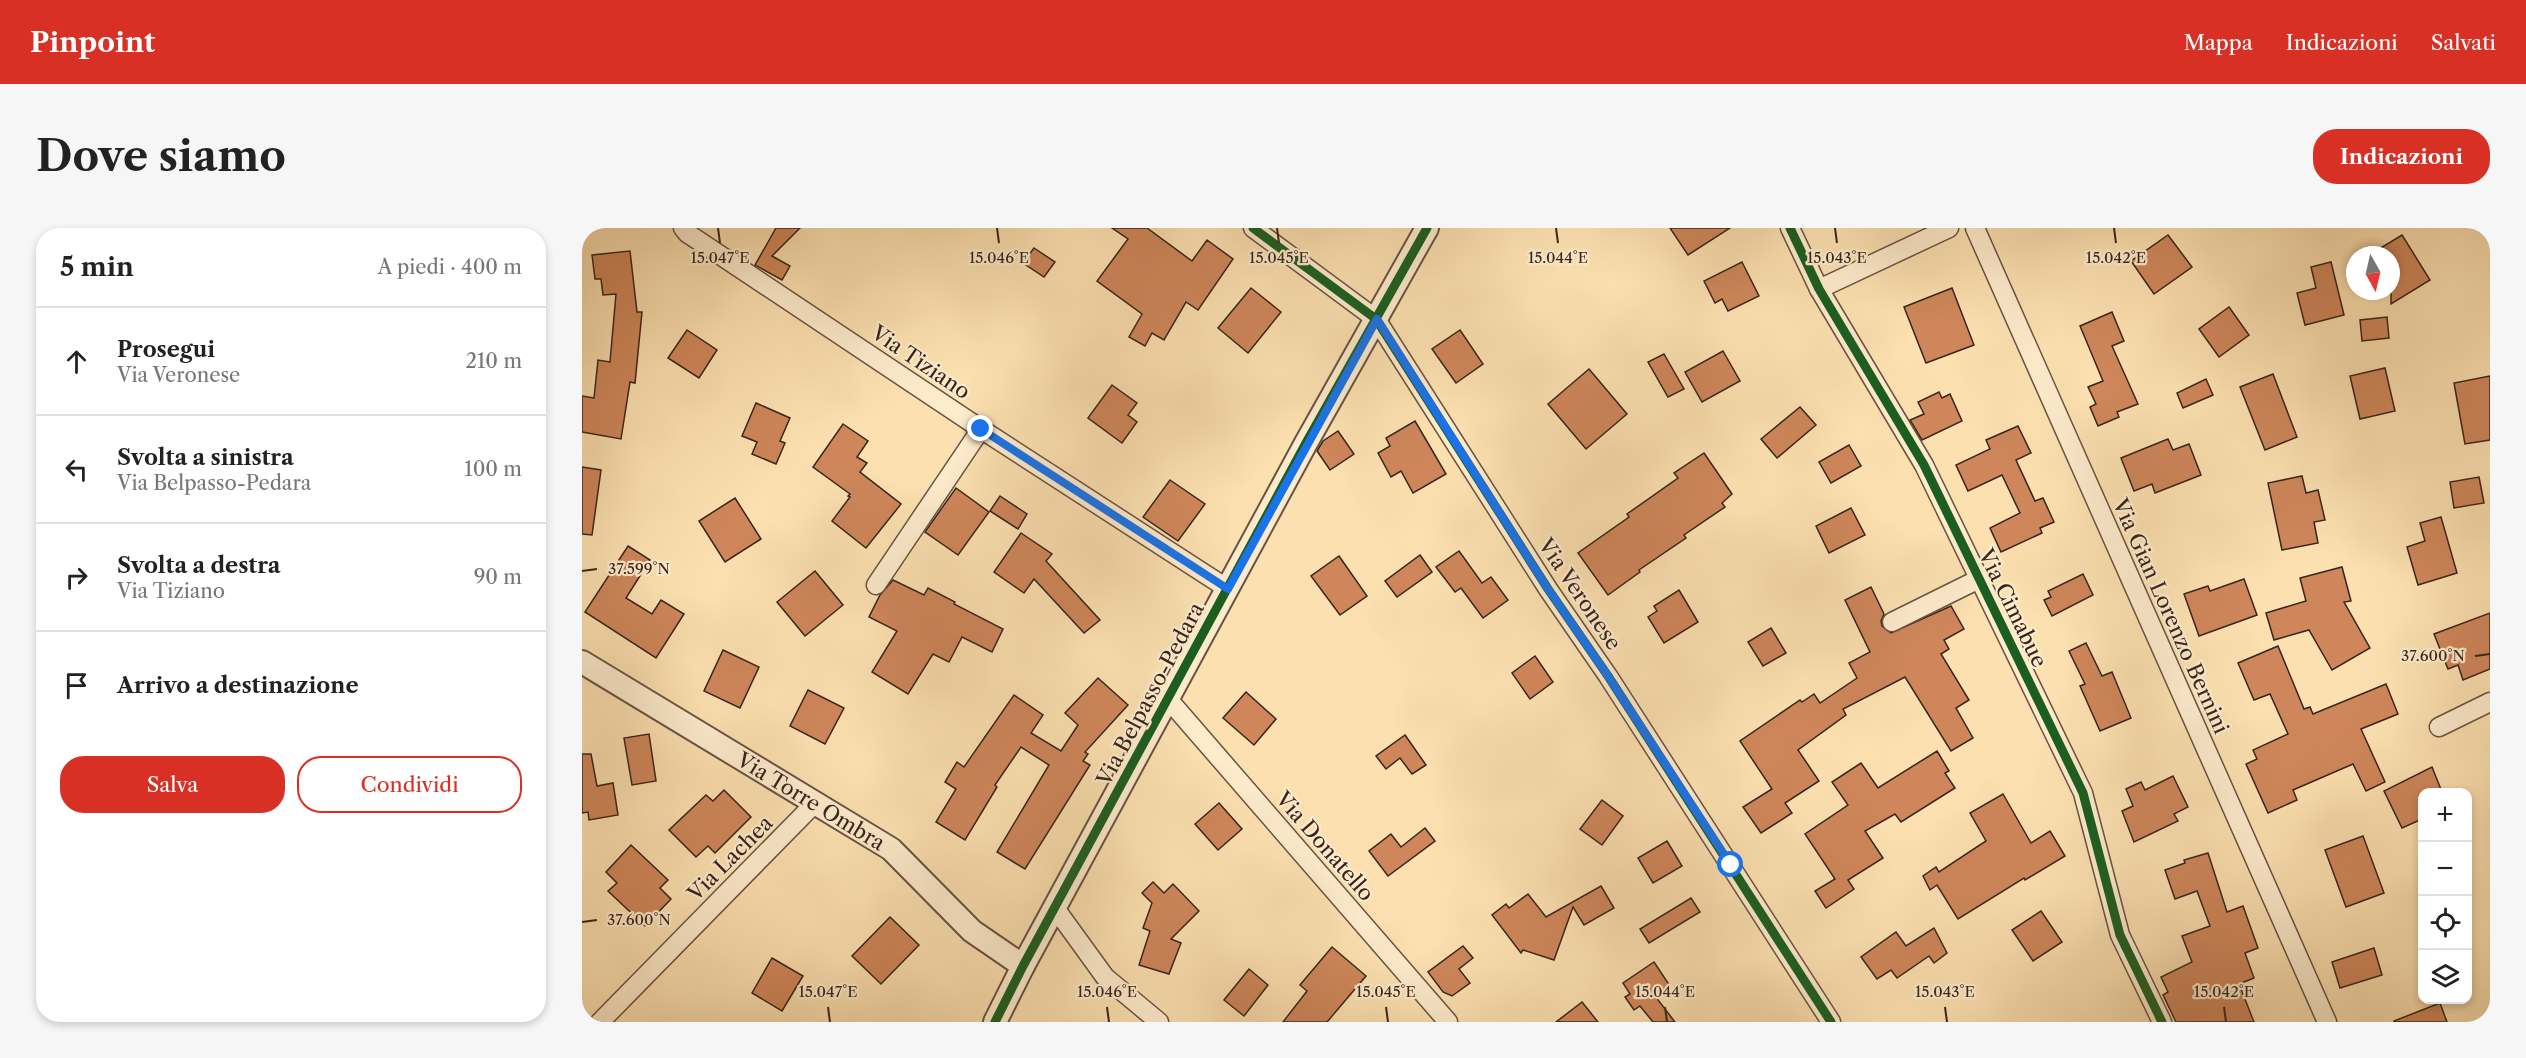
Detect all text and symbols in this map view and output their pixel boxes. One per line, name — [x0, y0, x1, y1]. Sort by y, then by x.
text: Pinpoint — [30, 25, 155, 59]
text: Mappa — [2184, 30, 2253, 55]
text: Indicazioni — [2286, 30, 2398, 55]
text: Salvati — [2431, 30, 2496, 55]
button: Indicazioni — [2313, 129, 2490, 184]
text: Dove siamo — [36, 130, 286, 182]
north arrow — [2346, 246, 2400, 300]
text: 15.047°E — [690, 248, 750, 267]
text: 15.046°E — [969, 248, 1029, 267]
text: 15.045°E — [1249, 248, 1309, 267]
text: 15.044°E — [1528, 248, 1588, 267]
text: 15.043°E — [1807, 248, 1867, 267]
text: 15.042°E — [2086, 248, 2146, 267]
text: 5 min — [60, 251, 134, 283]
text: A piedi · 400 m — [378, 255, 522, 279]
street label: Via Tiziano — [866, 319, 975, 404]
text: Prosegui — [117, 336, 215, 363]
icon: ahead — [60, 345, 93, 378]
text: 210 m — [465, 349, 522, 373]
text: Via Veronese — [117, 363, 240, 387]
route end — [967, 415, 993, 441]
text: Svolta a sinistra — [117, 444, 294, 471]
icon: left — [60, 453, 93, 486]
text: 100 m — [464, 457, 522, 481]
text: Via Belpasso-Pedara — [117, 471, 311, 495]
street label: Via Gian Lorenzo Bernini — [2107, 494, 2234, 737]
street label: Via Veronese — [1533, 533, 1627, 655]
street label: Via Cimabue — [1973, 544, 2052, 671]
text: Svolta a destra — [117, 552, 280, 579]
text: 37.599°N — [608, 559, 670, 578]
icon: right — [60, 561, 93, 594]
text: 90 m — [474, 565, 522, 589]
text: Via Tiziano — [117, 579, 225, 603]
street label: Via Belpasso-Pedara — [1091, 597, 1209, 791]
text: 37.600°N — [2401, 646, 2465, 665]
icon: arrive — [60, 669, 93, 702]
text: Arrivo a destinazione — [117, 672, 359, 699]
street label: Via Torre Ombra — [732, 746, 891, 856]
button: Salva — [60, 756, 285, 813]
button: Condividi — [297, 756, 522, 813]
street label: Via Donatello — [1270, 785, 1379, 906]
map controls — [2418, 788, 2472, 1004]
button: + — [2418, 788, 2472, 842]
street label: Via Lachea — [682, 810, 778, 906]
button: − — [2418, 842, 2472, 896]
route start — [1717, 851, 1743, 877]
button: locate — [2418, 896, 2472, 950]
text: 37.600°N — [607, 910, 671, 929]
button: layers — [2418, 950, 2472, 1004]
text: 15.047°E — [798, 982, 858, 1001]
text: 15.046°E — [1077, 982, 1137, 1001]
text: 15.045°E — [1356, 982, 1416, 1001]
text: 15.044°E — [1635, 982, 1695, 1001]
text: 15.043°E — [1915, 982, 1975, 1001]
text: 15.042°E — [2194, 982, 2254, 1001]

